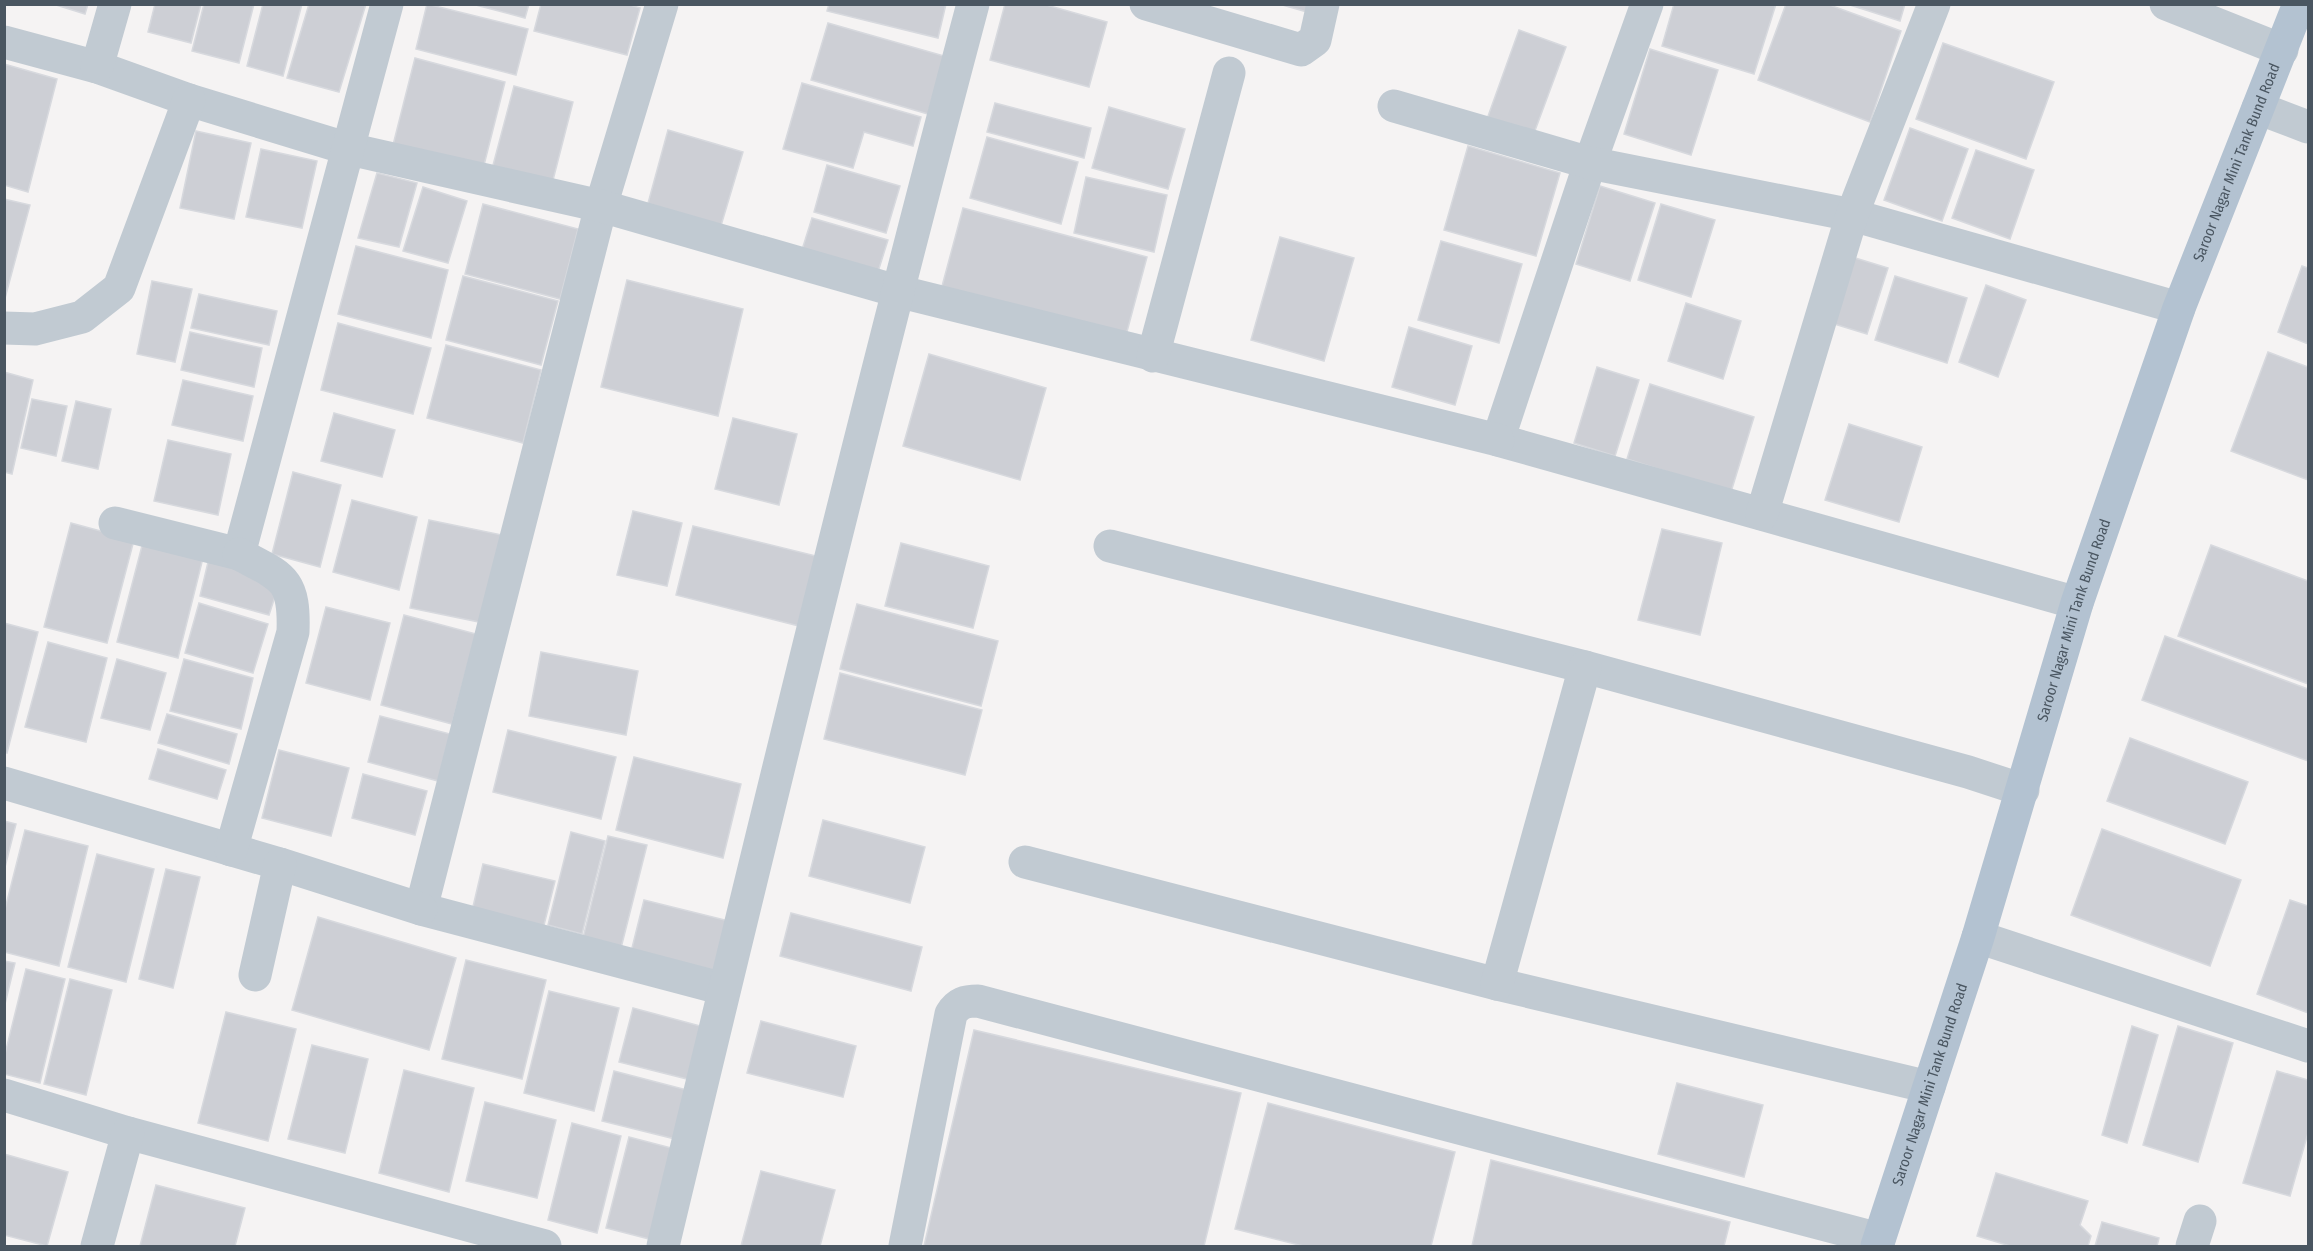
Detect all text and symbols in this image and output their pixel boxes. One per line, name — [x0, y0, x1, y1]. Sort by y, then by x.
street label: Saroor Nagar Mini Tank Bund Road — [2189, 61, 2284, 264]
street label: Saroor Nagar Mini Tank Bund Road — [2033, 516, 2114, 724]
street label: Saroor Nagar Mini Tank Bund Road — [1888, 981, 1971, 1188]

